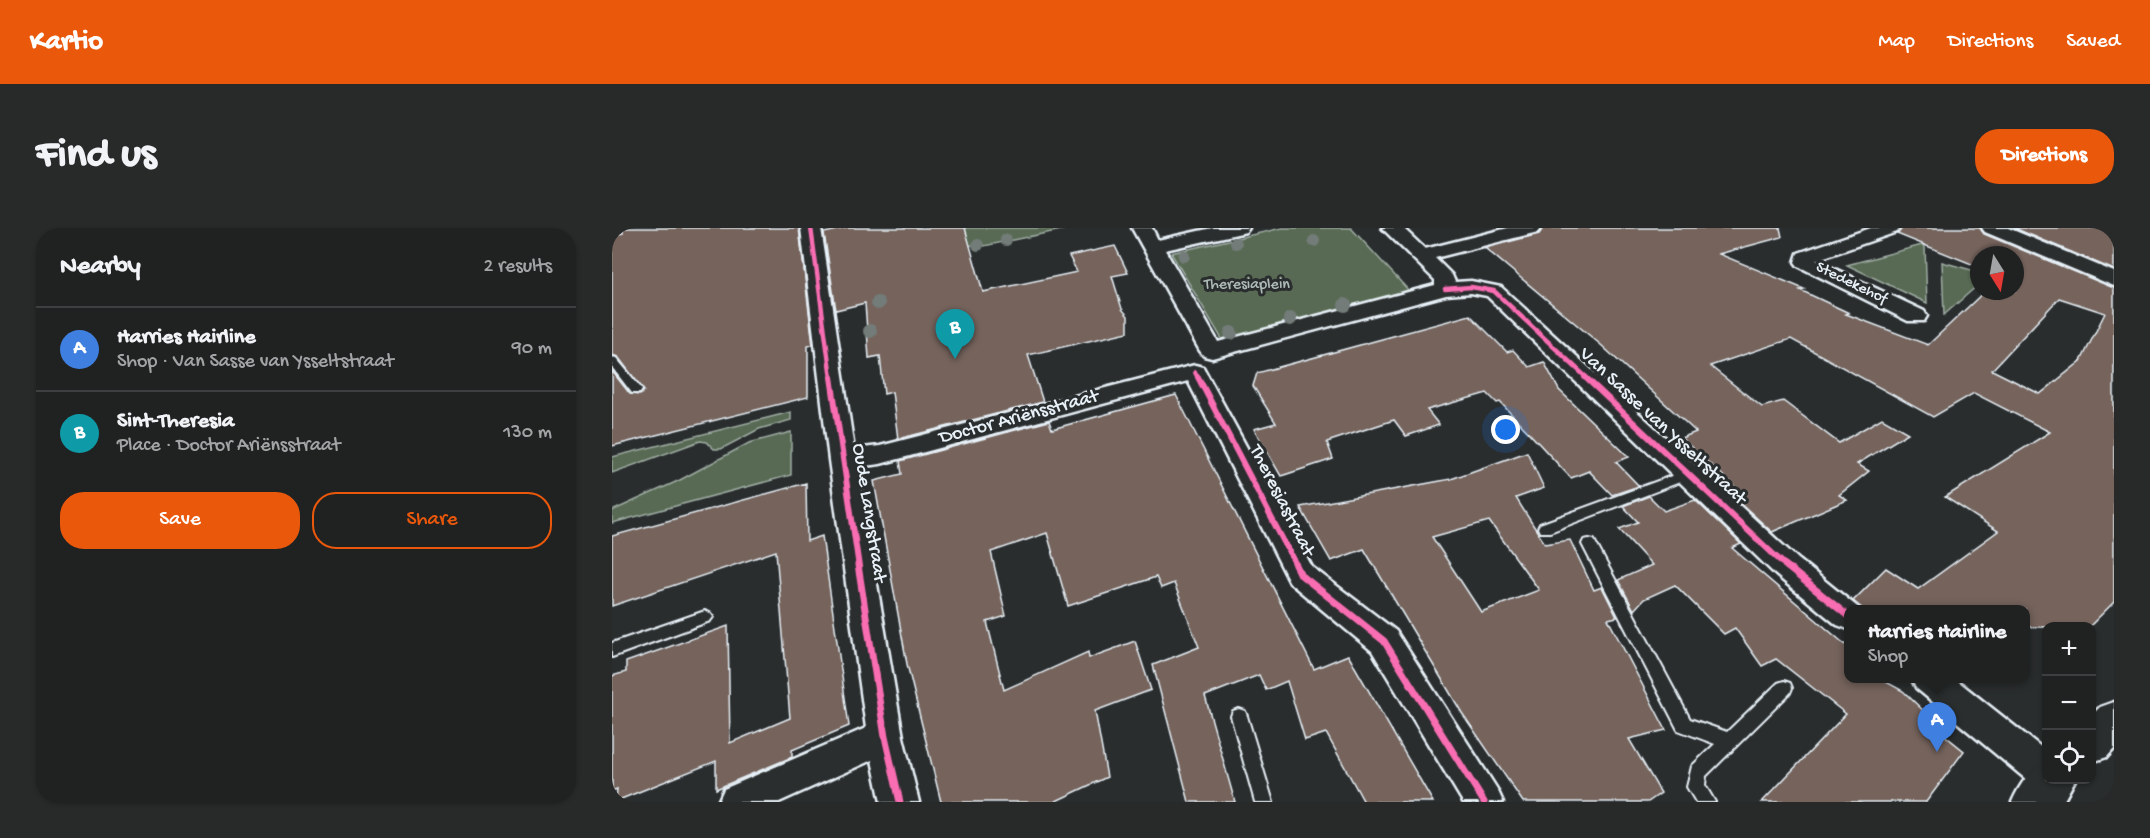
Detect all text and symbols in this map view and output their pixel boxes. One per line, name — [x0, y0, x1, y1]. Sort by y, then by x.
text: Kartio — [30, 26, 103, 59]
text: Map — [1878, 30, 1915, 55]
text: Directions — [1948, 30, 2033, 55]
text: Saved — [2066, 30, 2120, 55]
button: Directions — [1975, 129, 2114, 184]
text: Find us — [36, 132, 156, 181]
north arrow — [1970, 246, 2024, 300]
text: Nearby — [60, 252, 141, 283]
text: 2 results — [483, 256, 552, 279]
street label: Stedekehof — [1812, 259, 1891, 310]
park label: Theresiaplein — [1203, 276, 1290, 295]
pin: B — [936, 310, 974, 359]
text: Harries Hairline — [117, 325, 256, 351]
text: A — [74, 338, 85, 361]
text: 90 m — [512, 338, 552, 361]
street label: Van Sasse van Ysseltstraat — [1573, 343, 1752, 512]
text: Shop · Van Sasse van Ysseltstraat — [117, 351, 394, 374]
street label: Doctor Ariënsstraat — [935, 385, 1103, 451]
text: Sint-Theresia — [117, 409, 234, 435]
your location — [1491, 415, 1520, 444]
text: B — [74, 422, 85, 445]
text: 130 m — [503, 422, 552, 445]
text: Place · Doctor Ariënsstraat — [117, 435, 340, 458]
street label: Theresiastraat — [1243, 441, 1320, 562]
street label: Oude Langstraat — [846, 442, 891, 586]
button: Save — [60, 492, 300, 549]
button: Share — [312, 492, 552, 549]
popup — [1844, 605, 2030, 683]
text: Harries Hairline — [1868, 620, 2006, 646]
map controls — [2042, 622, 2096, 784]
button: + — [2042, 622, 2096, 676]
text: Shop — [1868, 646, 1908, 669]
button: − — [2042, 676, 2096, 730]
pin: A — [1918, 702, 1956, 752]
button: locate — [2042, 730, 2096, 784]

